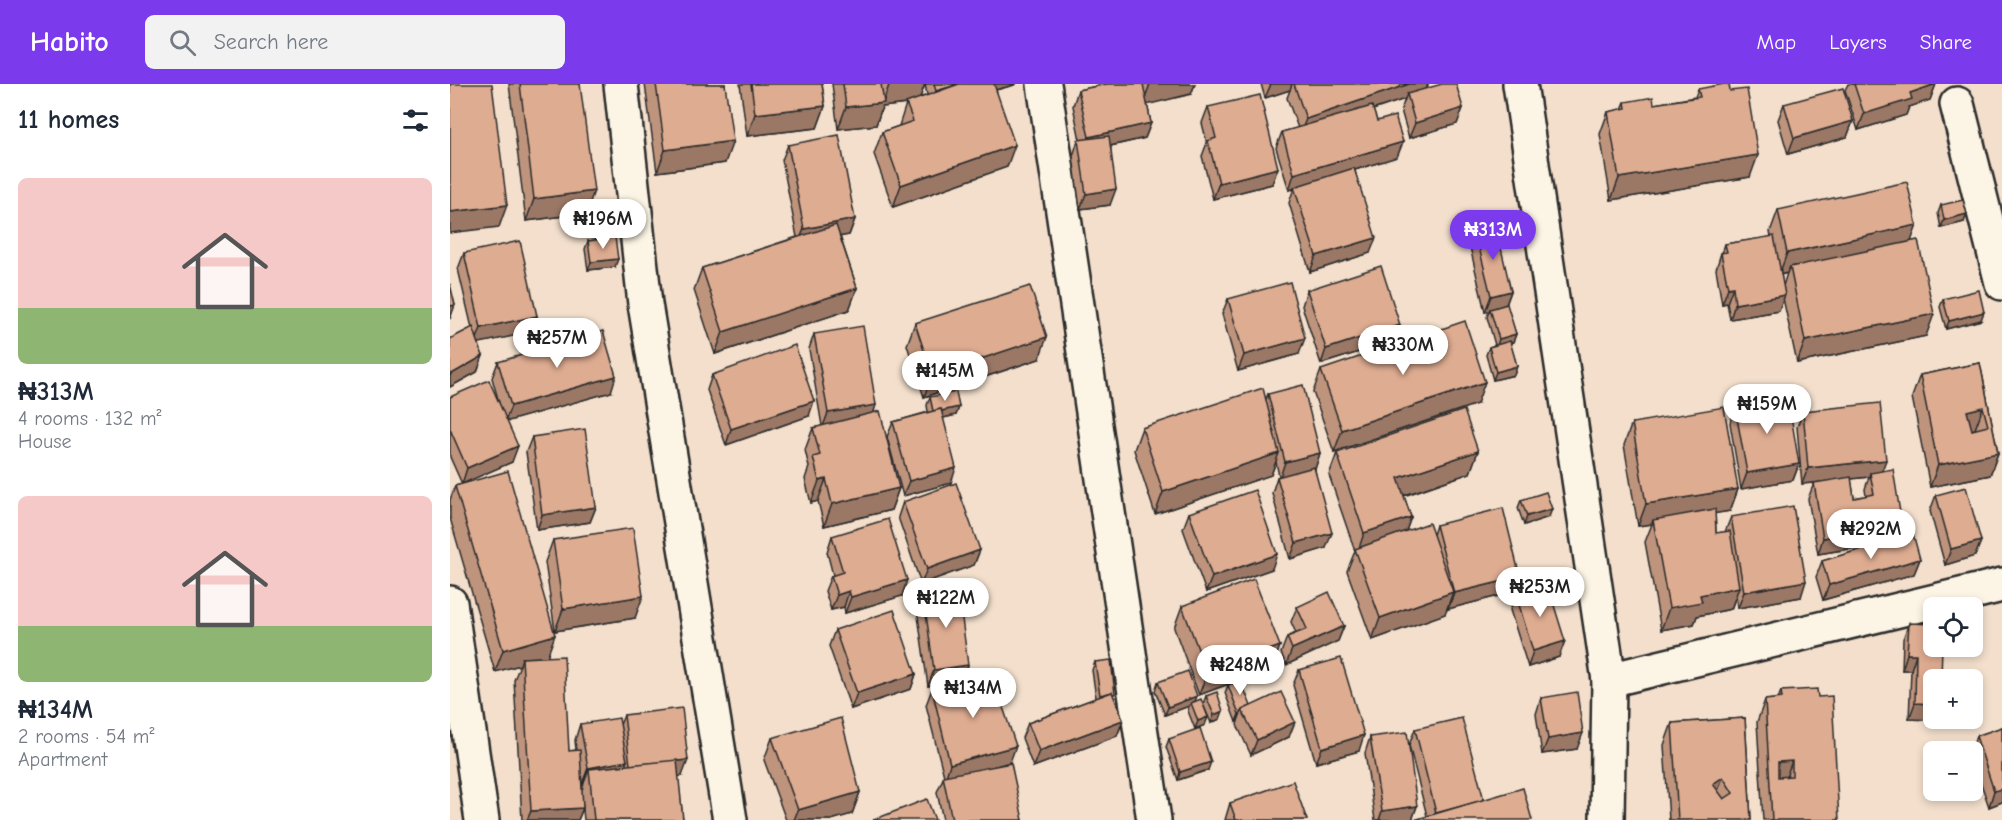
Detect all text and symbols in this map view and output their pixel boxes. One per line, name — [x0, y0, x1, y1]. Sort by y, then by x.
search box — [145, 15, 565, 69]
text: Habito — [30, 26, 109, 58]
icon: search — [166, 26, 199, 59]
text: Search here — [214, 29, 328, 55]
text: Map — [1757, 30, 1796, 54]
text: Layers — [1829, 30, 1887, 54]
text: Share — [1920, 30, 1972, 54]
icon: filters — [399, 104, 432, 137]
text: 11 homes — [18, 105, 119, 135]
pin: ₦196M — [561, 199, 645, 250]
text: ₦196M — [573, 207, 633, 230]
pin: ₦313M — [1451, 210, 1535, 261]
icon: home — [171, 217, 279, 325]
text: ₦313M — [1464, 218, 1522, 241]
pin: ₦257M — [515, 318, 599, 369]
pin: ₦330M — [1361, 325, 1445, 376]
text: ₦257M — [527, 326, 587, 349]
text: ₦330M — [1372, 333, 1434, 356]
pin: ₦145M — [903, 351, 987, 402]
text: ₦145M — [916, 359, 974, 382]
text: ₦313M — [18, 377, 94, 407]
pin: ₦159M — [1725, 384, 1809, 435]
text: ₦159M — [1737, 392, 1797, 415]
text: 4 rooms · 132 m² — [18, 407, 162, 430]
text: House — [18, 430, 72, 453]
pin: ₦292M — [1829, 509, 1913, 560]
text: ₦292M — [1841, 517, 1901, 540]
icon: home — [171, 535, 279, 643]
pin: ₦253M — [1498, 567, 1582, 618]
text: ₦253M — [1509, 575, 1571, 598]
pin: ₦122M — [904, 578, 988, 629]
text: ₦122M — [917, 586, 975, 609]
map controls — [1923, 597, 1983, 801]
button: locate — [1923, 597, 1983, 657]
pin: ₦248M — [1198, 645, 1282, 696]
text: ₦248M — [1210, 653, 1270, 676]
pin: ₦134M — [931, 668, 1015, 719]
button: + — [1923, 669, 1983, 729]
text: ₦134M — [944, 676, 1002, 699]
text: ₦134M — [18, 695, 93, 725]
text: 2 rooms · 54 m² — [18, 725, 154, 748]
button: − — [1923, 741, 1983, 801]
text: Apartment — [18, 748, 108, 771]

